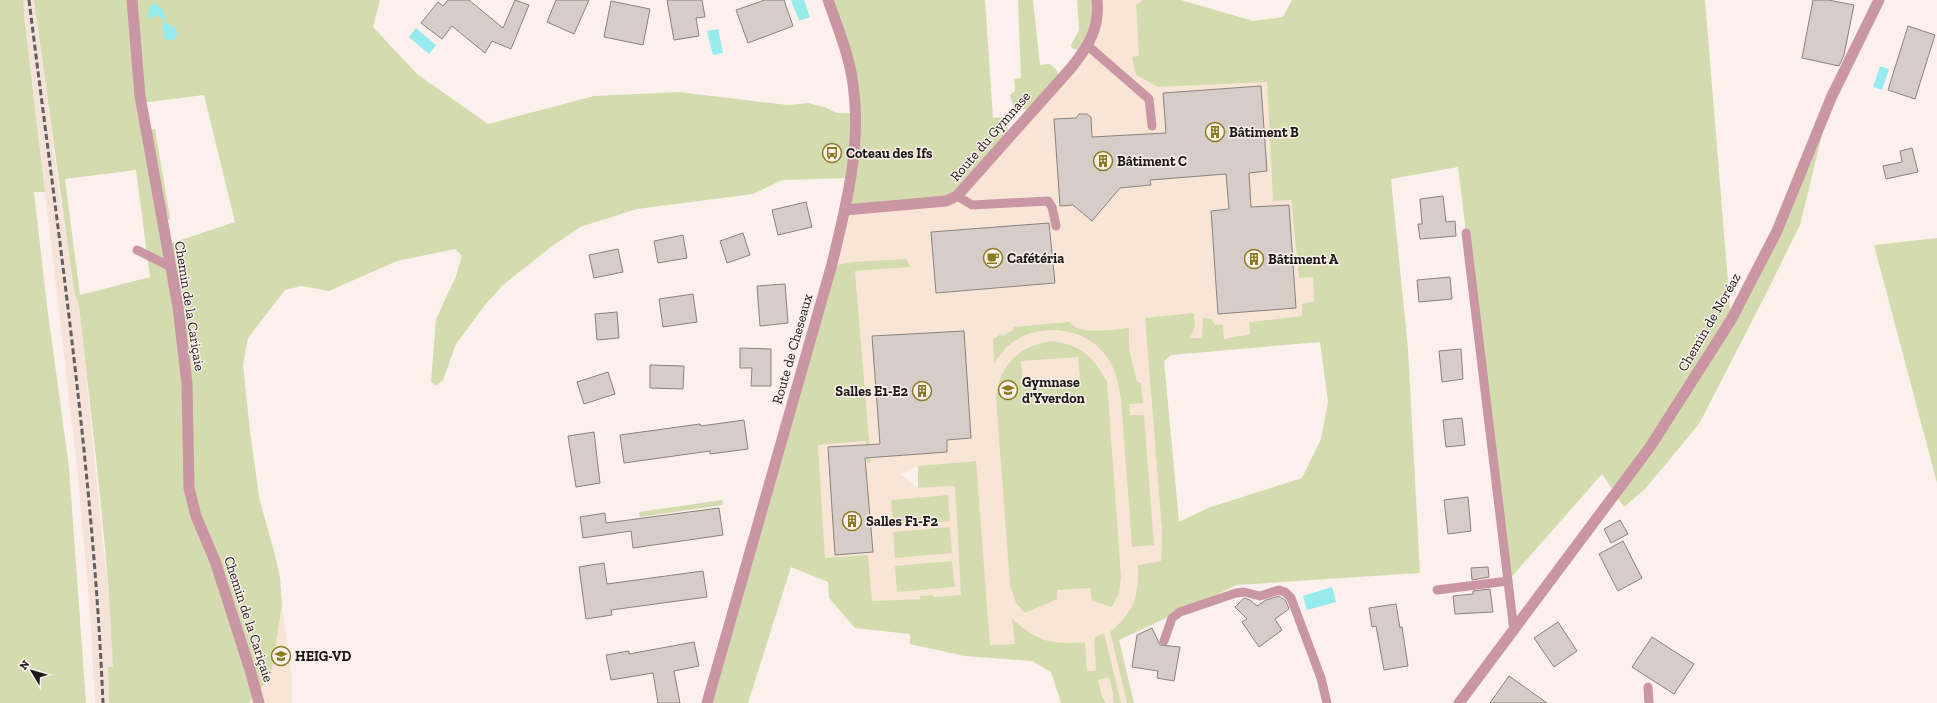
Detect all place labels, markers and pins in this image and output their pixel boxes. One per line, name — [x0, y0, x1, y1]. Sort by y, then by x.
building icon: Bâtiment B — [1204, 121, 1226, 143]
place label: Bâtiment B — [1229, 124, 1299, 141]
bus stop icon: Coteau des Ifs — [821, 142, 843, 164]
place label: Coteau des Ifs — [846, 145, 933, 162]
building icon: Bâtiment C — [1092, 150, 1114, 172]
place label: Bâtiment C — [1117, 153, 1187, 170]
cafe icon: Cafétéria — [982, 247, 1004, 269]
building icon: Bâtiment A — [1243, 248, 1265, 270]
place label: Cafétéria — [1007, 250, 1064, 267]
place label: Bâtiment A — [1268, 251, 1339, 268]
place label: Gymnase d'Yverdon — [1022, 374, 1086, 407]
school or university icon: Gymnase d'Yverdon — [997, 379, 1019, 401]
building icon: Salles E1-E2 — [911, 380, 933, 402]
place label: Salles E1-E2 — [835, 383, 908, 400]
building icon: Salles F1-F2 — [841, 510, 863, 532]
place label: Salles F1-F2 — [866, 513, 938, 530]
school or university icon: HEIG-VD — [270, 645, 292, 667]
place label: HEIG-VD — [295, 648, 351, 665]

